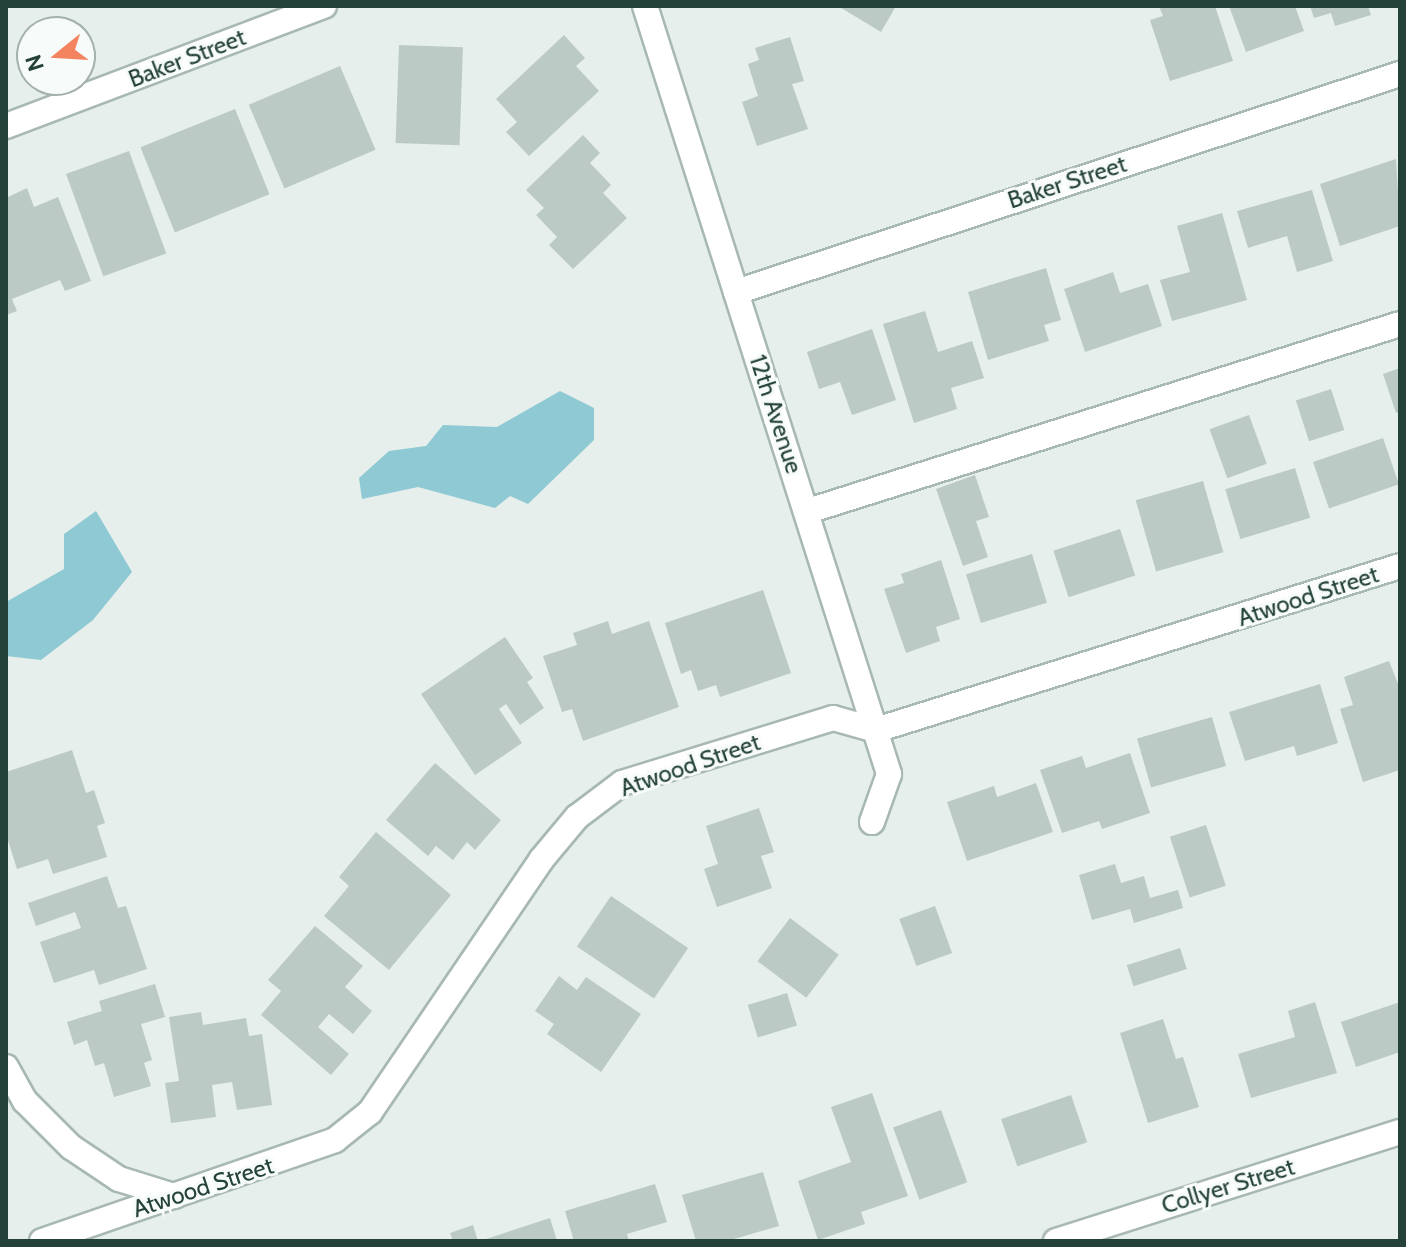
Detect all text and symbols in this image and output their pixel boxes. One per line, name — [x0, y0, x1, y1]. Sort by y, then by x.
north arrow — [16, 16, 96, 96]
street label: Baker Street — [124, 23, 250, 93]
text: N — [19, 51, 50, 75]
street label: Baker Street — [1004, 149, 1130, 215]
street label: 12th Avenue — [743, 351, 809, 477]
street label: Atwood Street — [1234, 560, 1382, 632]
street label: Atwood Street — [616, 728, 764, 802]
street label: Atwood Street — [129, 1151, 277, 1223]
street label: Collyer Street — [1158, 1152, 1298, 1220]

